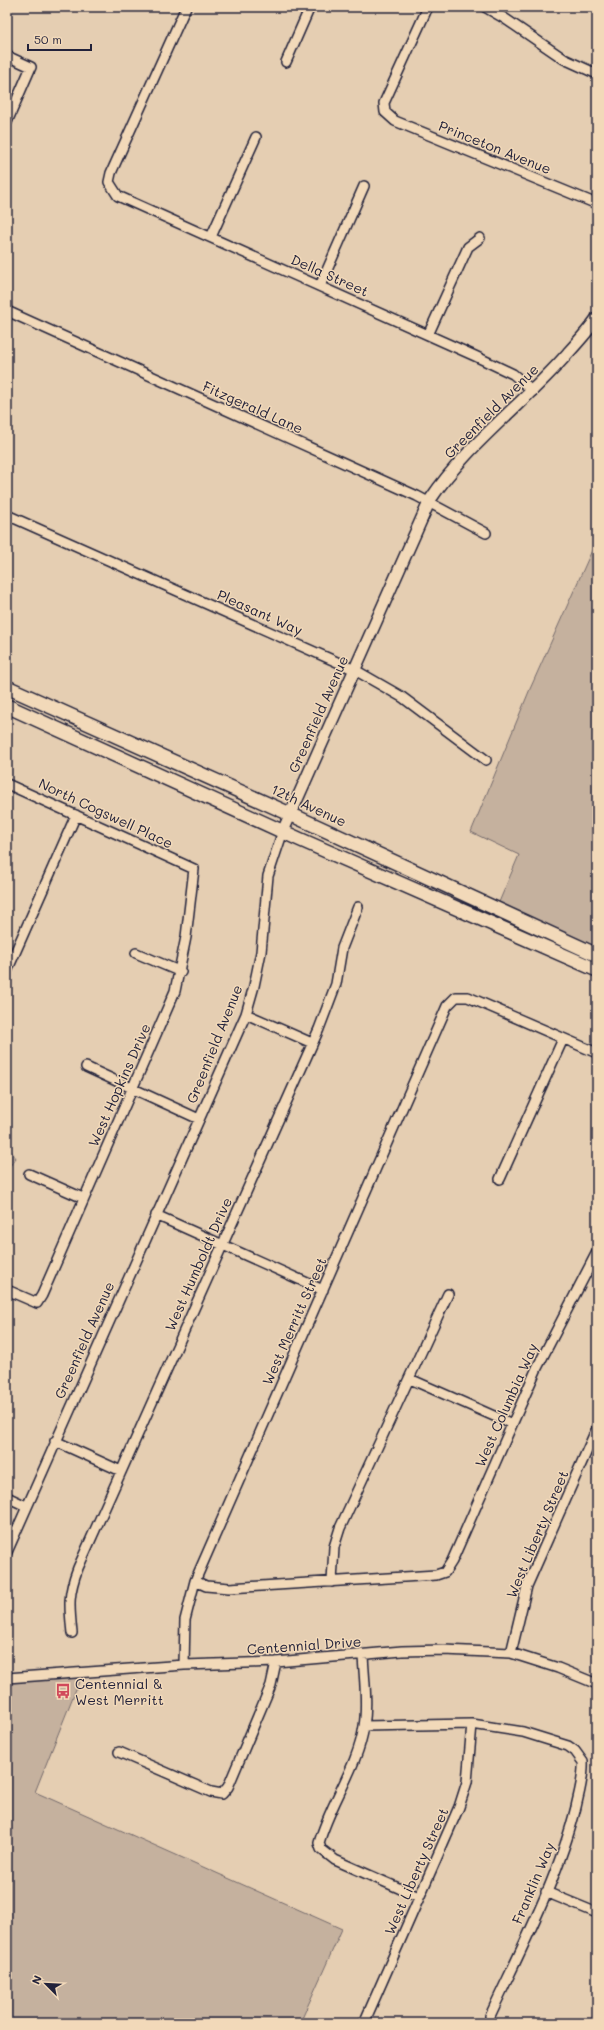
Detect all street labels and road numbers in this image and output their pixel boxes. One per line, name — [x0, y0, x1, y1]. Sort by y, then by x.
street label: Princeton Avenue — [436, 116, 554, 178]
street label: Della Street — [288, 249, 372, 301]
street label: Greenfield Avenue — [440, 360, 542, 462]
street label: Fitzgerald Lane — [200, 376, 306, 438]
street label: Pleasant Way — [214, 585, 306, 639]
street label: Greenfield Avenue — [284, 652, 352, 776]
street label: North Cogswell Place — [36, 774, 176, 852]
street label: 12th Avenue — [268, 779, 350, 831]
street label: Greenfield Avenue — [182, 982, 246, 1106]
street label: West Hopkins Drive — [83, 1020, 155, 1150]
street label: West Humboldt Drive — [160, 1194, 236, 1334]
street label: West Merritt Street — [257, 1254, 331, 1388]
street label: Greenfield Avenue — [50, 1278, 118, 1402]
street label: West Columbia Way — [470, 1340, 542, 1470]
street label: West Liberty Street — [501, 1467, 573, 1601]
street label: Centennial Drive — [246, 1632, 362, 1658]
street label: West Liberty Street — [379, 1804, 453, 1938]
street label: Franklin Way — [507, 1839, 559, 1927]

